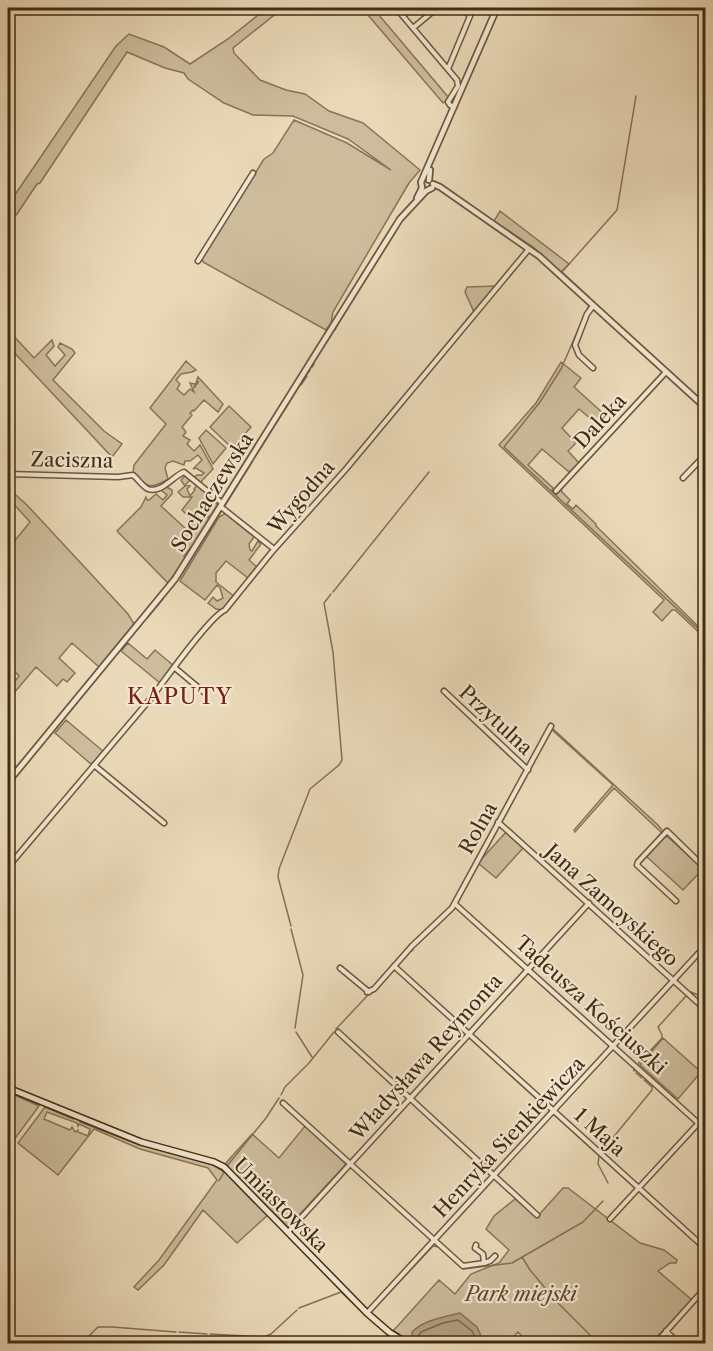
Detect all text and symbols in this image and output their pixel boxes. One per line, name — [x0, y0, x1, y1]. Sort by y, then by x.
street label: Daleka — [569, 389, 631, 453]
street label: Sochaczewska — [166, 428, 258, 556]
street label: Zaciszna — [30, 447, 114, 473]
street label: Wygodna — [262, 455, 340, 539]
street label: Przytulna — [454, 680, 538, 760]
district label: KAPUTY — [127, 683, 233, 710]
street label: Rolna — [454, 797, 502, 858]
street label: Jana Zamoyskiego — [538, 837, 684, 971]
street label: Tadeusza Kościuszki — [510, 931, 672, 1079]
street label: Władysława Reymonta — [344, 969, 507, 1146]
street label: Henryka Sienkiewicza — [428, 1051, 590, 1222]
street label: 1 Maja — [569, 1103, 631, 1161]
street label: Umiastowska — [229, 1153, 334, 1258]
park label: Park miejski — [463, 1282, 579, 1306]

